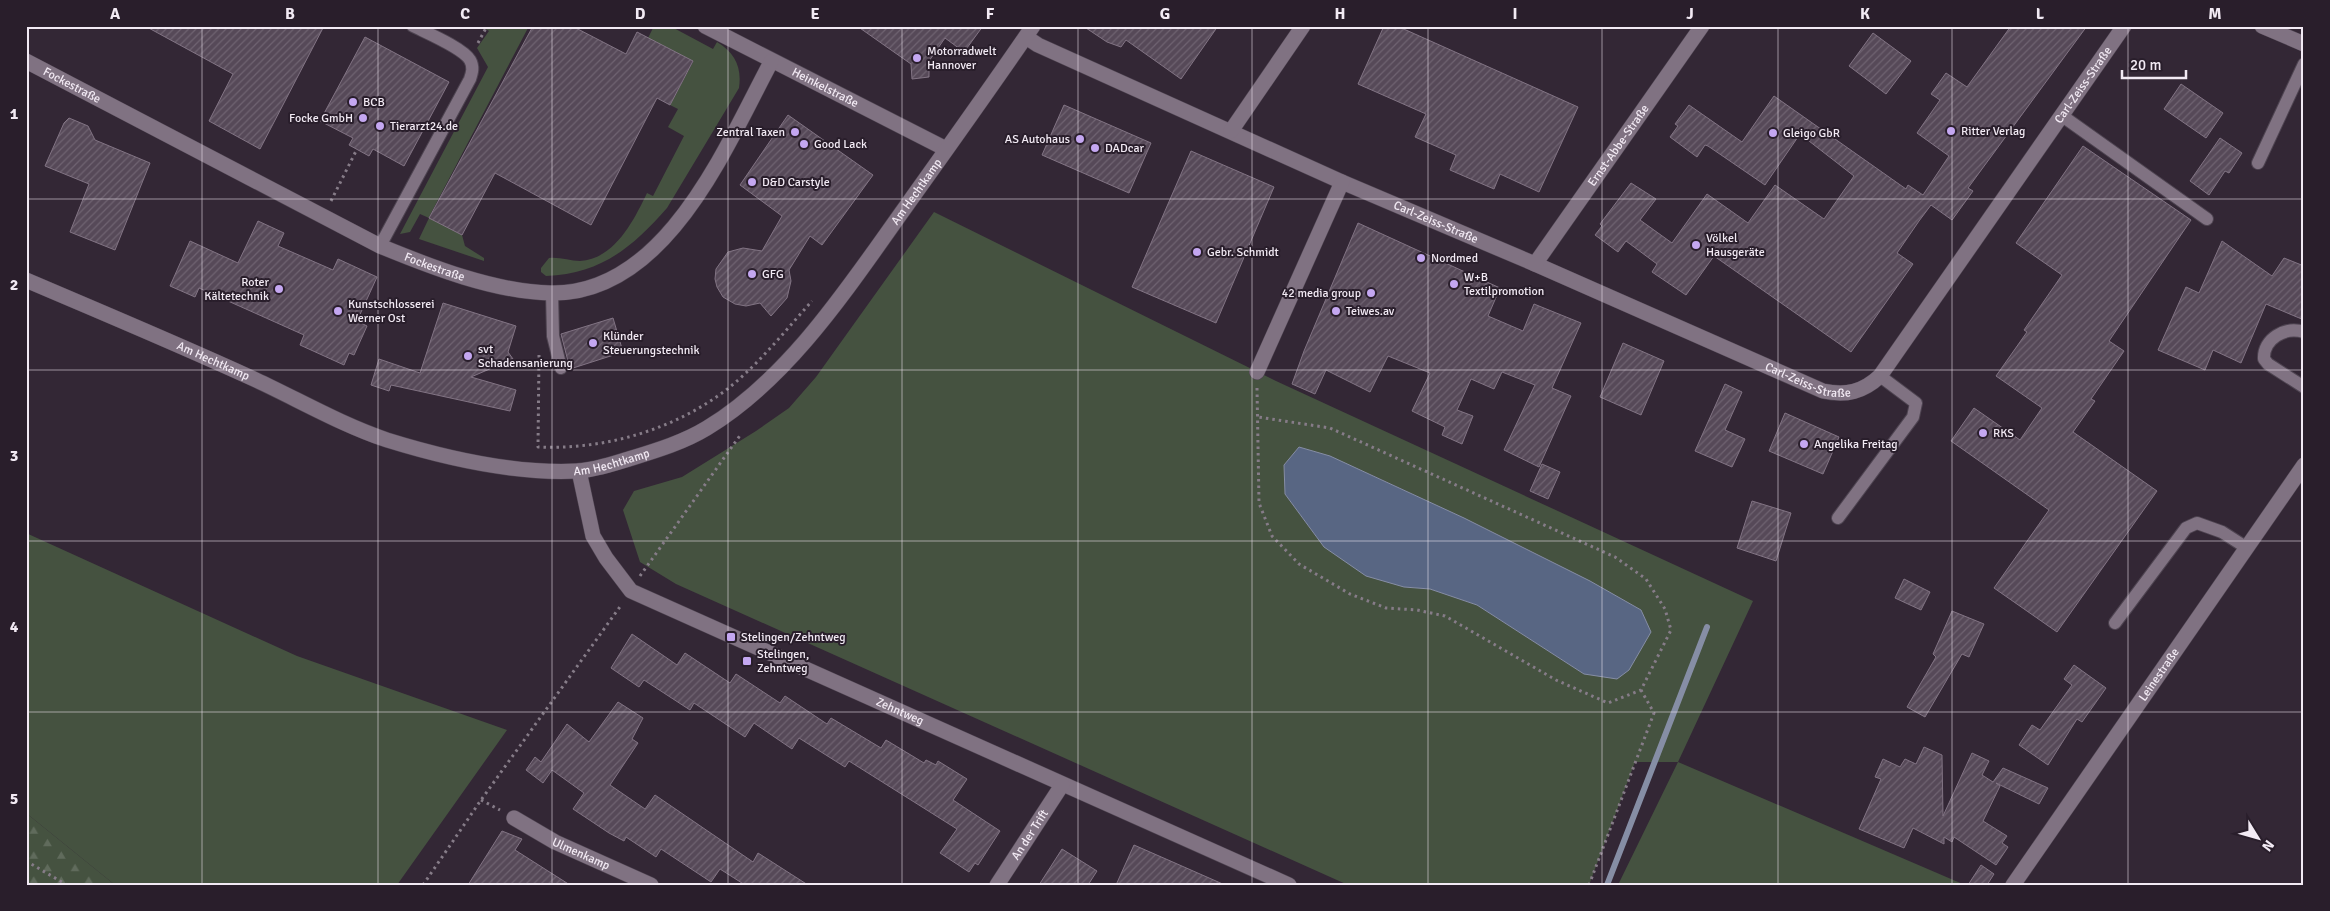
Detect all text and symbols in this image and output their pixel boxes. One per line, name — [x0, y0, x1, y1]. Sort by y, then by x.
text: A — [110, 4, 121, 24]
text: B — [285, 4, 295, 24]
text: C — [460, 4, 470, 24]
text: D — [635, 4, 646, 24]
text: E — [810, 4, 820, 24]
text: F — [986, 4, 995, 24]
text: G — [1160, 4, 1170, 24]
text: H — [1335, 4, 1345, 24]
text: I — [1512, 4, 1518, 24]
text: J — [1686, 4, 1694, 24]
text: K — [1860, 4, 1870, 24]
text: L — [2036, 4, 2045, 24]
text: M — [2208, 4, 2222, 24]
street label: Carl-Zeiss-Straße — [2051, 43, 2115, 126]
place label: Motorradwelt Hannover — [927, 44, 996, 73]
scale bar — [2122, 48, 2186, 80]
marker: Motorradwelt Hannover — [911, 52, 923, 64]
text: 20 m — [2130, 56, 2161, 74]
street label: Fockestraße — [41, 64, 104, 106]
street label: Heinkelstraße — [789, 64, 861, 111]
place label: BCB — [363, 95, 385, 110]
marker: BCB — [347, 96, 359, 108]
street label: Ernst-Abbe-Straße — [1584, 101, 1652, 189]
text: 1 — [10, 104, 19, 124]
place label: Focke GmbH — [289, 111, 353, 126]
marker: Focke GmbH — [357, 112, 369, 124]
place label: Tierarzt24.de — [390, 119, 458, 134]
marker: Tierarzt24.de — [374, 120, 386, 132]
place label: Ritter Verlag — [1961, 124, 2025, 139]
place label: Zentral Taxen — [716, 125, 785, 140]
marker: Ritter Verlag — [1945, 125, 1957, 137]
marker: Zentral Taxen — [789, 126, 801, 138]
place label: Gleigo GbR — [1783, 126, 1840, 141]
marker: Gleigo GbR — [1767, 127, 1779, 139]
place label: AS Autohaus — [1005, 132, 1070, 147]
marker: AS Autohaus — [1074, 133, 1086, 145]
place label: Good Lack — [814, 137, 867, 152]
marker: Good Lack — [798, 138, 810, 150]
place label: DADcar — [1105, 141, 1144, 156]
marker: DADcar — [1089, 142, 1101, 154]
street label: Am Hechtkamp — [888, 156, 945, 228]
place label: D&D Carstyle — [762, 175, 830, 190]
marker: D&D Carstyle — [746, 176, 758, 188]
street label: Carl-Zeiss-Straße — [1391, 197, 1481, 247]
place label: Völkel Hausgeräte — [1706, 231, 1765, 260]
marker: Völkel Hausgeräte — [1690, 239, 1702, 251]
place label: Gebr. Schmidt — [1207, 245, 1279, 260]
marker: Gebr. Schmidt — [1191, 246, 1203, 258]
street label: Fockestraße — [402, 249, 467, 284]
place label: Nordmed — [1431, 251, 1478, 266]
marker: Nordmed — [1415, 252, 1427, 264]
place label: GFG — [762, 267, 784, 282]
marker: GFG — [746, 268, 758, 280]
place label: W+B Textilpromotion — [1464, 270, 1544, 299]
text: 2 — [10, 275, 18, 295]
place label: Roter Kältetechnik — [204, 275, 270, 304]
marker: W+B Textilpromotion — [1448, 278, 1460, 290]
marker: Roter Kältetechnik — [273, 283, 285, 295]
place label: 42 media group — [1282, 286, 1361, 301]
marker: 42 media group — [1365, 287, 1377, 299]
place label: Kunstschlosserei Werner Ost — [348, 297, 435, 326]
place label: Teiwes.av — [1346, 304, 1395, 319]
marker: Kunstschlosserei Werner Ost — [332, 305, 344, 317]
marker: Teiwes.av — [1330, 305, 1342, 317]
place label: Klünder Steuerungstechnik — [603, 329, 700, 358]
marker: Klünder Steuerungstechnik — [587, 337, 599, 349]
street label: Am Hechtkamp — [175, 338, 252, 384]
place label: svt Schadensanierung — [478, 342, 573, 371]
marker: svt Schadensanierung — [462, 350, 474, 362]
street label: Carl-Zeiss-Straße — [1763, 359, 1852, 401]
place label: RKS — [1993, 426, 2014, 441]
marker: RKS — [1977, 427, 1989, 439]
place label: Angelika Freitag — [1814, 437, 1898, 452]
marker: Angelika Freitag — [1798, 438, 1810, 450]
street label: Am Hechtkamp — [573, 445, 652, 479]
text: 3 — [10, 446, 18, 466]
text: 4 — [10, 617, 19, 637]
place label: Stelingen/Zehntweg — [741, 630, 846, 645]
marker: Stelingen/Zehntweg — [725, 631, 737, 643]
street label: Leinestraße — [2135, 645, 2182, 704]
place label: Stelingen, Zehntweg — [757, 647, 809, 676]
marker: Stelingen, Zehntweg — [741, 655, 753, 667]
street label: Zehntweg — [874, 694, 926, 728]
text: 5 — [10, 789, 18, 809]
street label: An der Trift — [1008, 807, 1052, 863]
north arrow — [2232, 814, 2282, 864]
street label: Ulmenkamp — [550, 834, 612, 873]
text: N — [2258, 837, 2278, 855]

